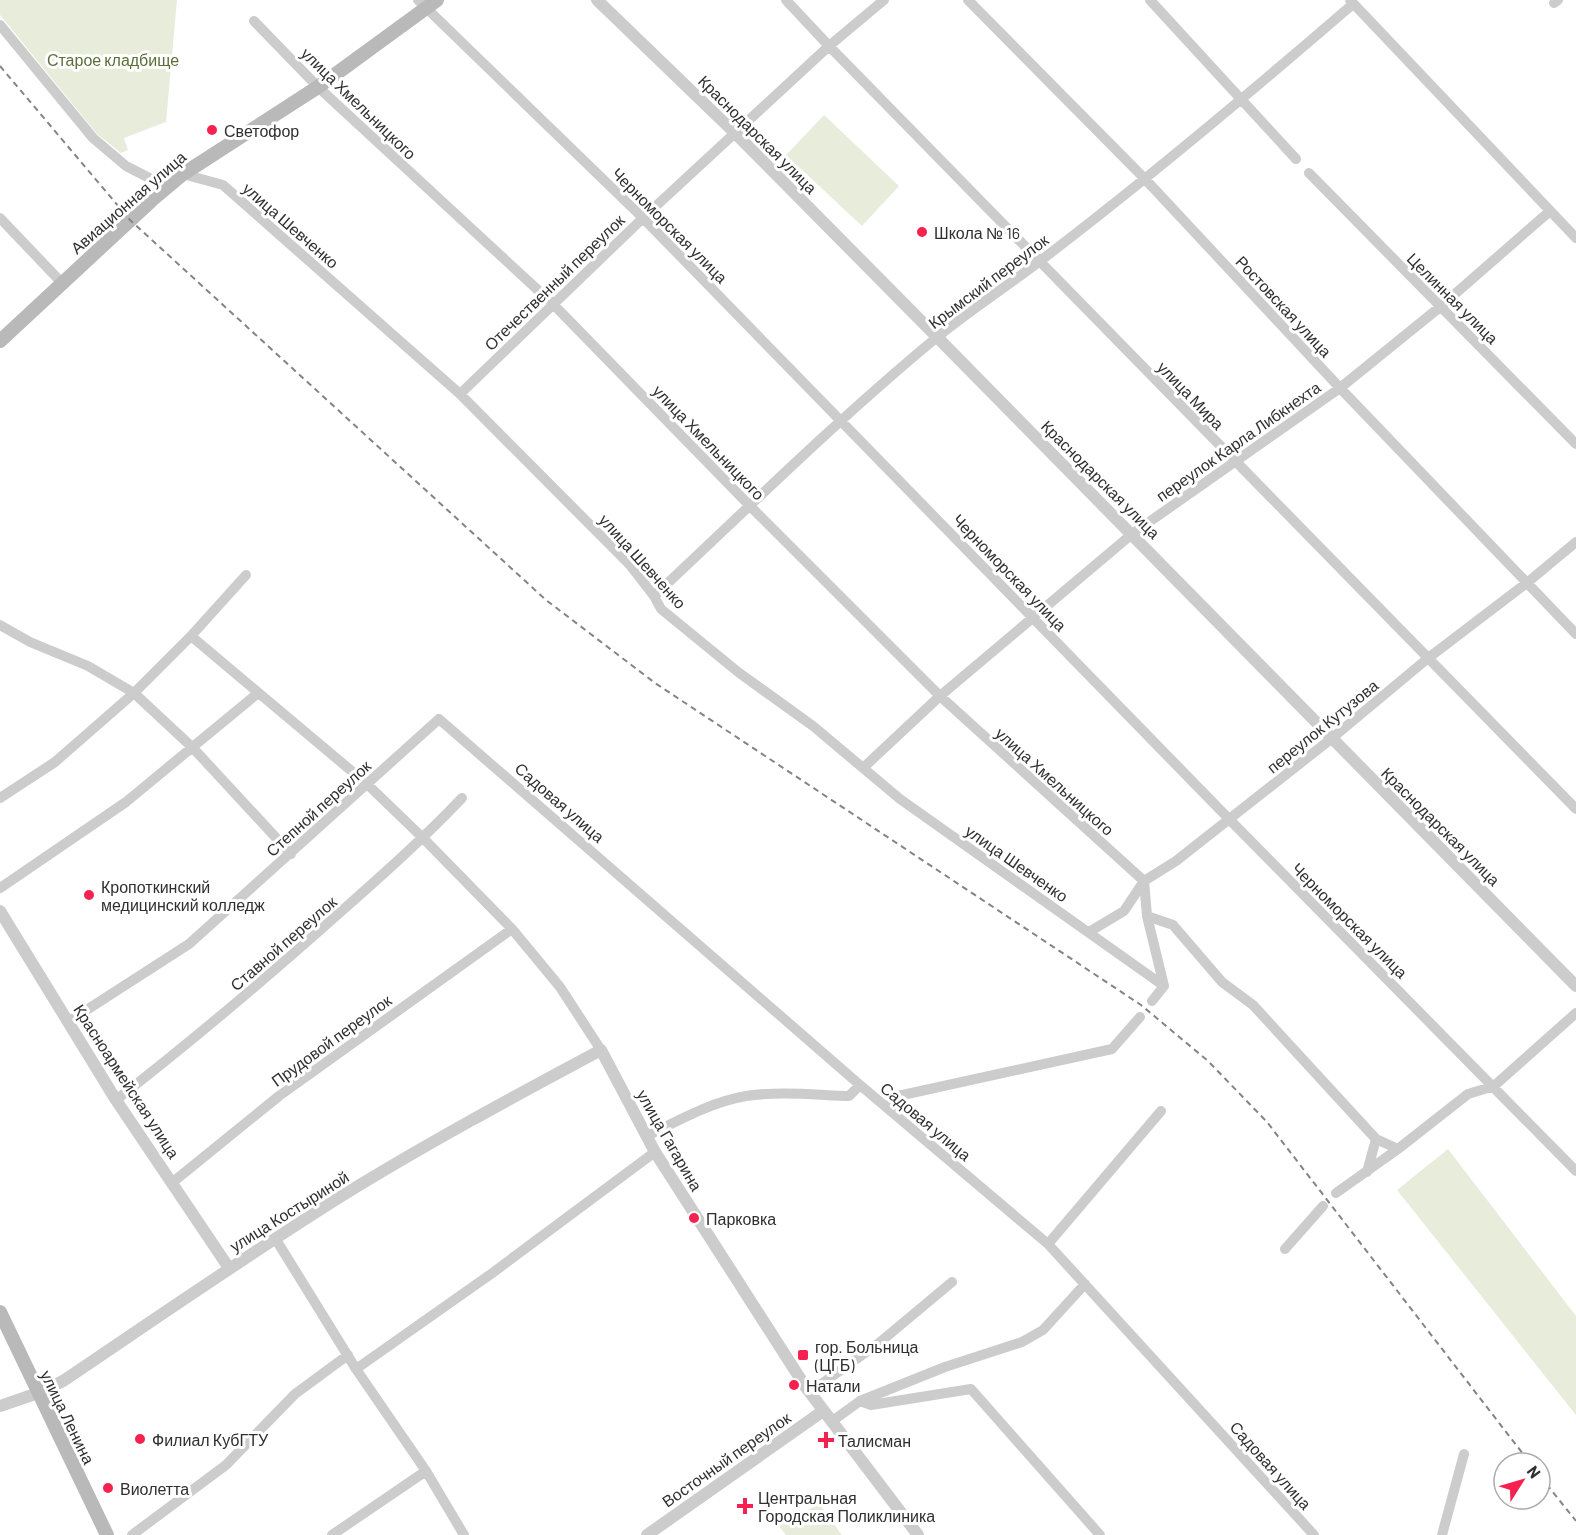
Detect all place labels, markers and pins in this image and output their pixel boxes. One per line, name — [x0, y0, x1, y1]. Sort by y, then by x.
place label: Светофор — [224, 121, 299, 140]
marker: Светофор — [205, 123, 219, 137]
place label: Школа № 16 — [934, 223, 1020, 242]
marker: Школа № 16 — [915, 225, 929, 239]
place label: Кропоткинский медицинский колледж — [101, 877, 265, 914]
marker: Кропоткинский медицинский колледж — [82, 888, 96, 902]
place label: Парковка — [706, 1209, 776, 1228]
marker: Парковка — [687, 1211, 701, 1225]
place label: гор. Больница (ЦГБ) — [814, 1337, 919, 1374]
marker: гор. Больница (ЦГБ) — [796, 1348, 810, 1362]
place label: Натали — [806, 1376, 860, 1395]
marker: Натали — [787, 1378, 801, 1392]
place label: Филиал КубГТУ — [152, 1430, 269, 1449]
place label: Талисман — [838, 1431, 911, 1450]
marker: Филиал КубГТУ — [133, 1432, 147, 1446]
marker: Талисман — [819, 1433, 833, 1447]
place label: Виолетта — [120, 1479, 189, 1498]
marker: Виолетта — [101, 1481, 115, 1495]
place label: Центральная Городская Поликлиника — [758, 1488, 935, 1525]
marker: Центральная Городская Поликлиника — [736, 1497, 754, 1515]

